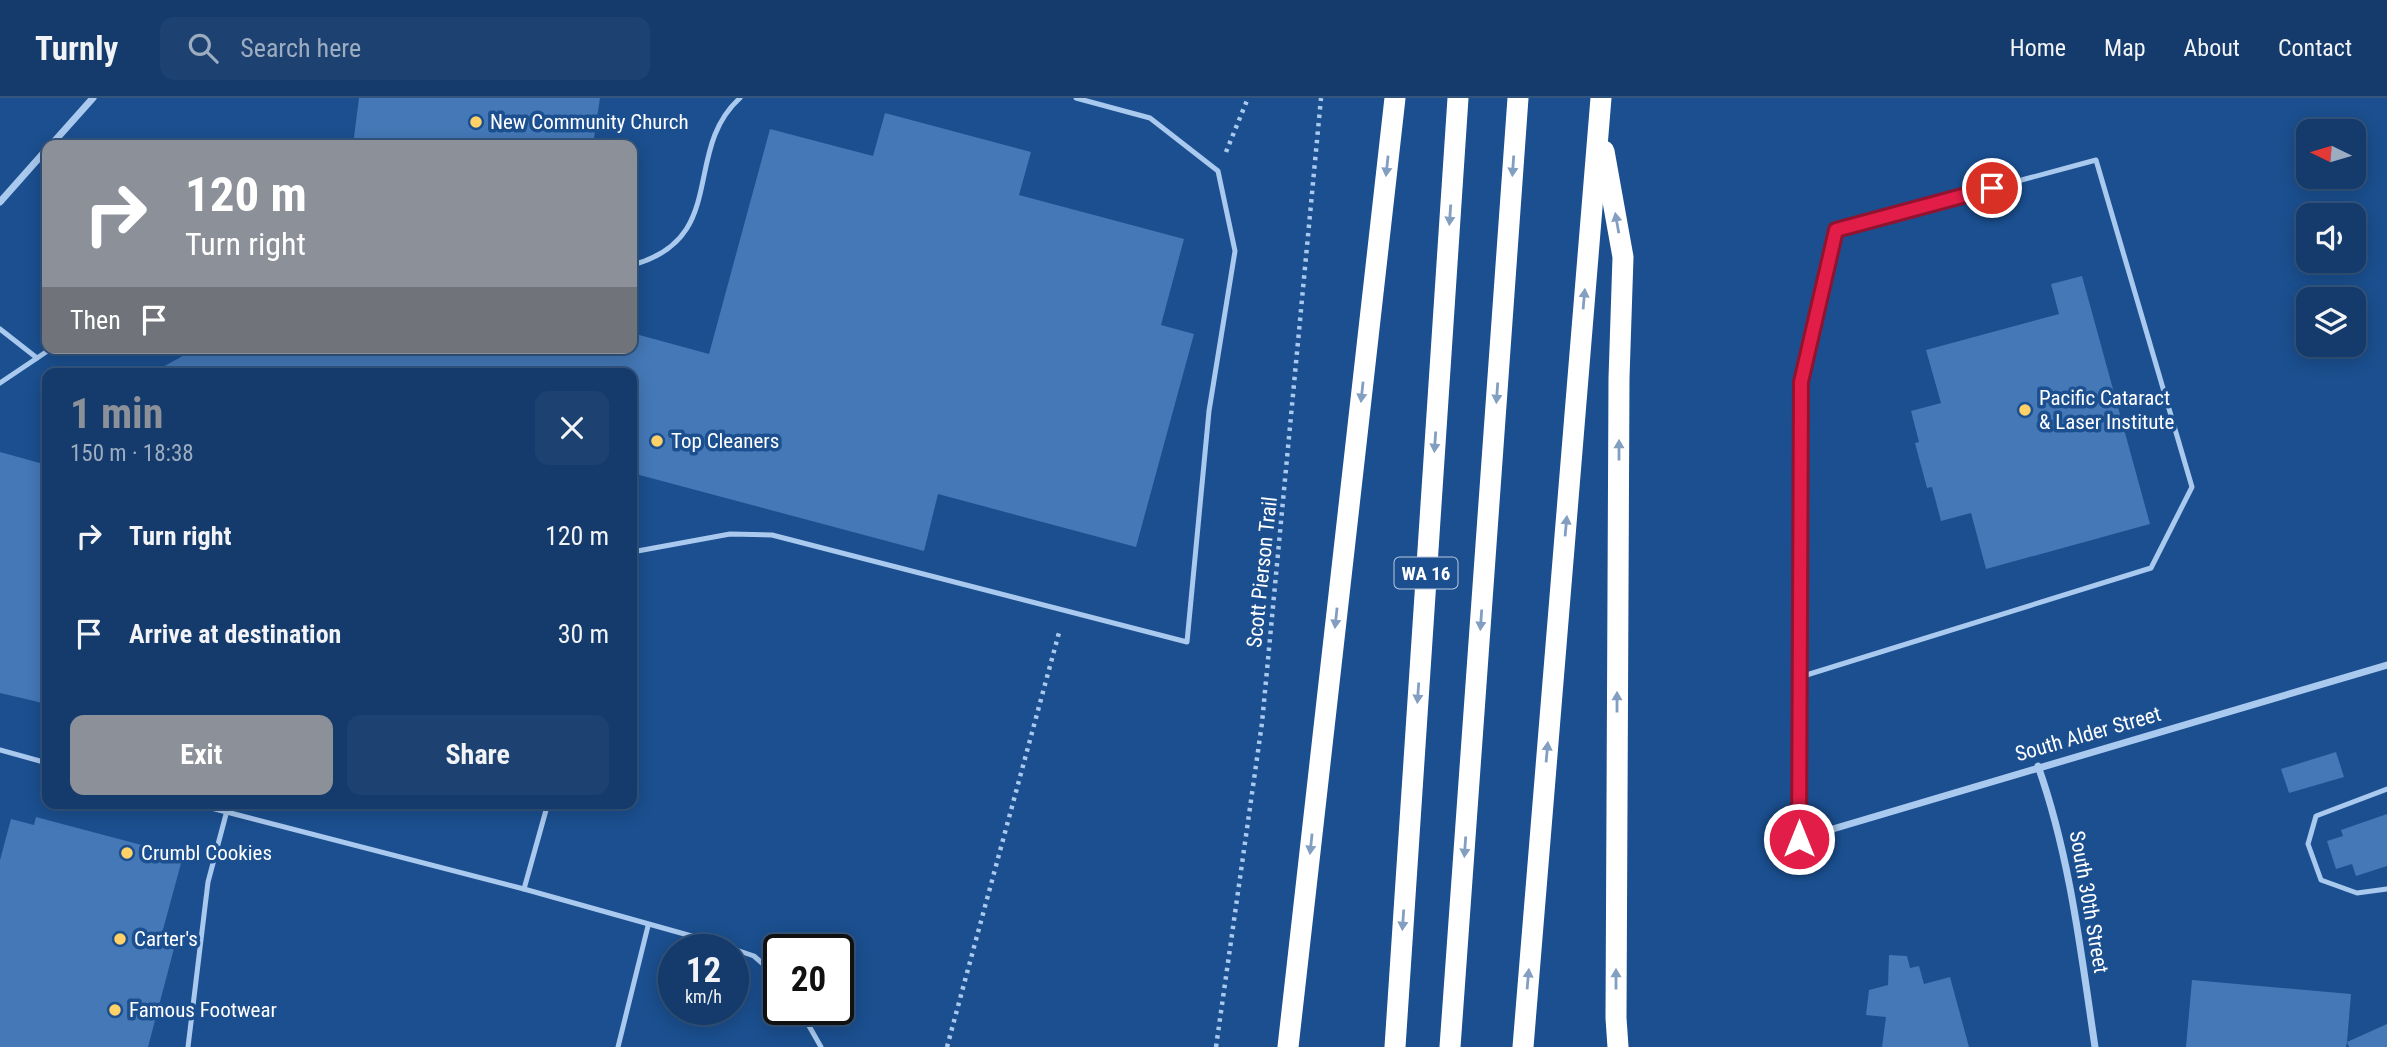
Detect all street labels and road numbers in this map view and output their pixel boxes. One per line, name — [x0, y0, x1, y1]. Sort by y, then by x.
street label: Scott Pierson Trail — [1242, 495, 1282, 649]
road number: WA 16 — [1394, 558, 1458, 588]
street label: South Alder Street — [2012, 702, 2164, 766]
street label: South 30th Street — [2065, 829, 2113, 975]

